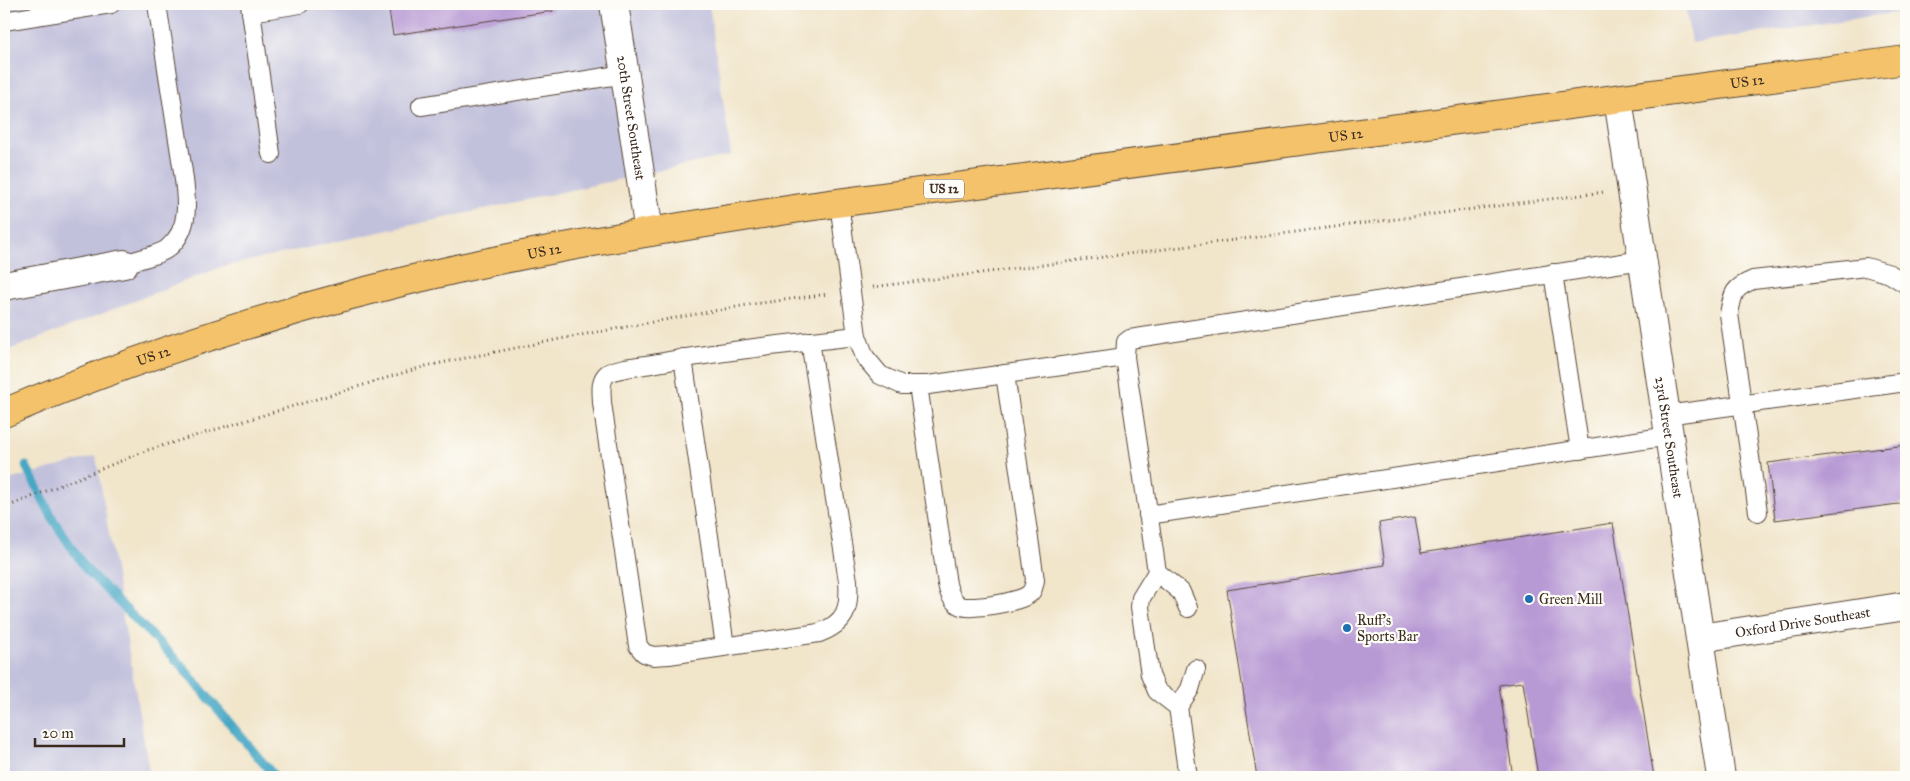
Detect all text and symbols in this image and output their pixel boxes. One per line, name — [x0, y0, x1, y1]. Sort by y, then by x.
street label: 20th Street Southeast — [613, 54, 649, 181]
street label: US 12 — [1729, 71, 1765, 92]
street label: US 12 — [1328, 124, 1364, 146]
road number: US 12 — [924, 180, 964, 198]
street label: US 12 — [526, 239, 563, 263]
street label: US 12 — [134, 342, 172, 369]
street label: 23rd Street Southeast — [1652, 375, 1687, 499]
place label: Green Mill — [1539, 591, 1603, 608]
marker: Green Mill — [1523, 593, 1535, 605]
street label: Oxford Drive Southeast — [1734, 603, 1872, 641]
place label: Ruff's Sports Bar — [1357, 612, 1419, 645]
marker: Ruff's Sports Bar — [1341, 622, 1353, 634]
scale bar — [35, 716, 124, 748]
text: 20 m — [42, 724, 74, 742]

